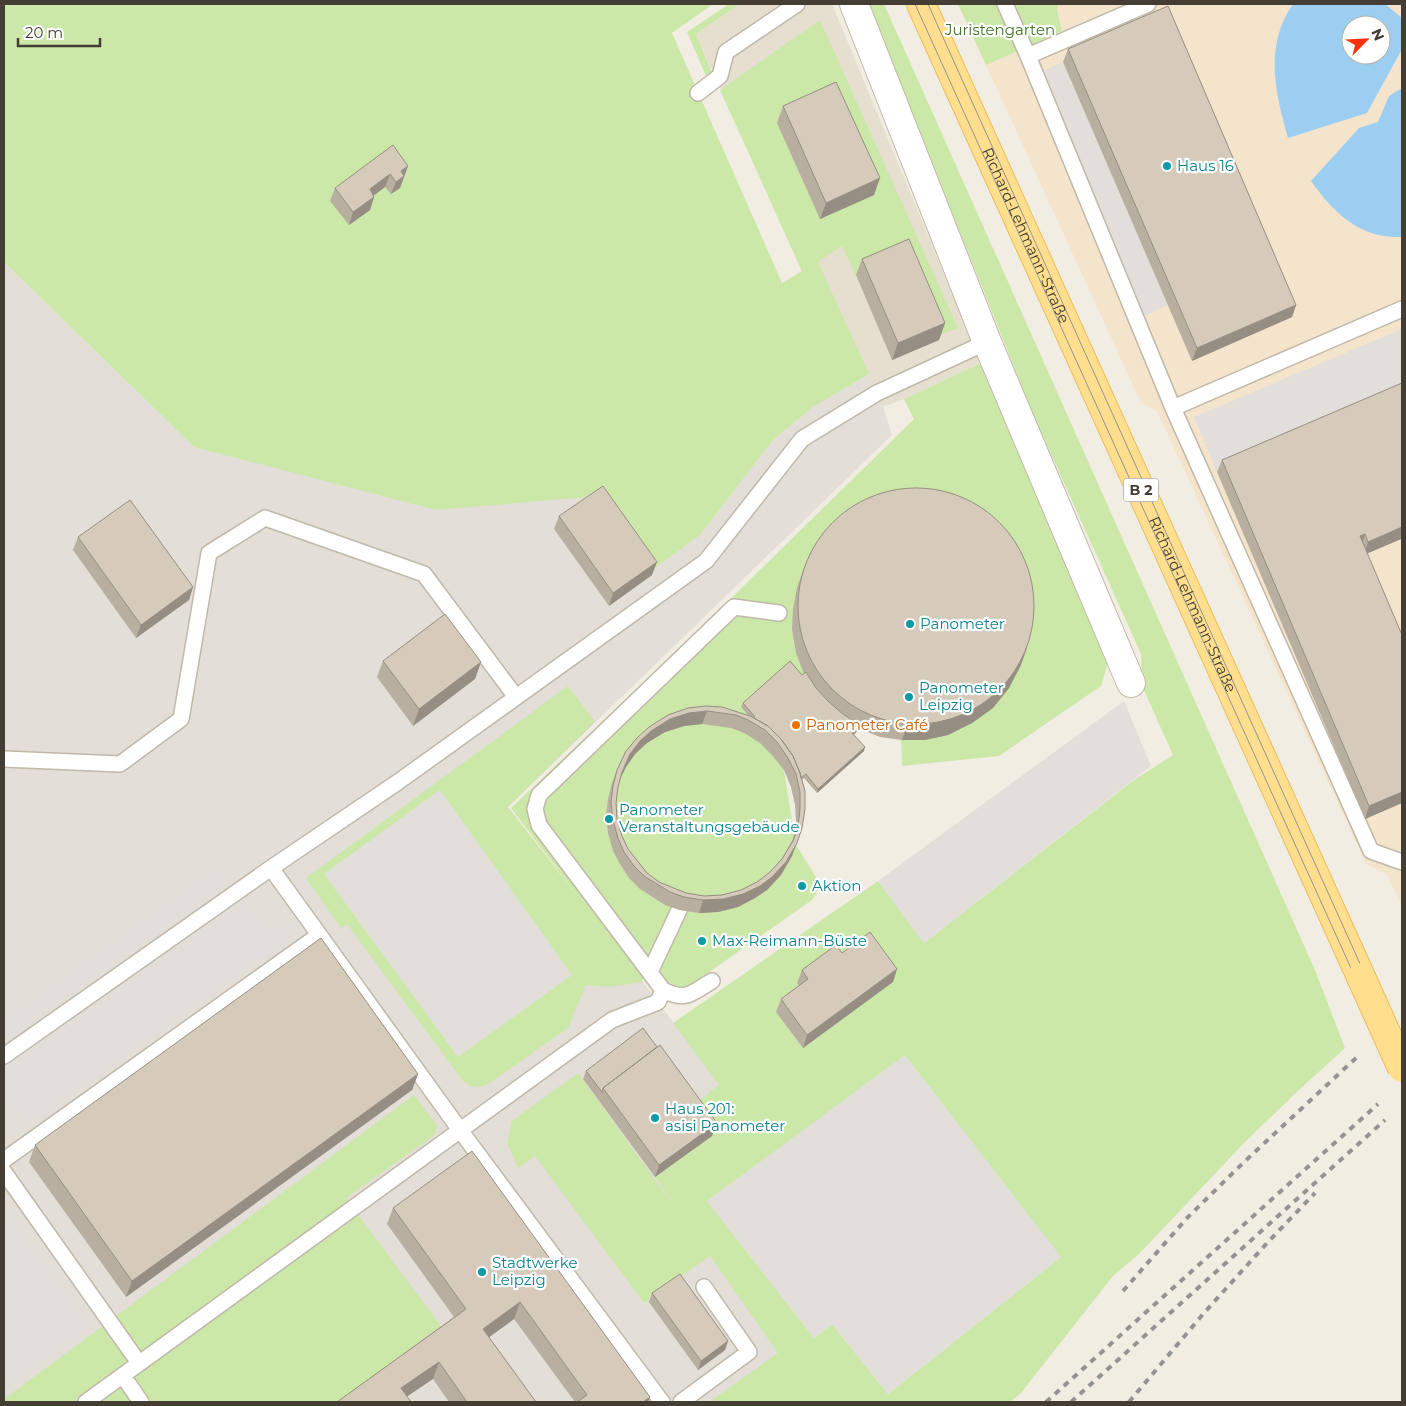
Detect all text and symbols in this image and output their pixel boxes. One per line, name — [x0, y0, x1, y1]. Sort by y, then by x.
scale bar — [18, 15, 100, 47]
north arrow — [1341, 15, 1391, 65]
park label: Juristengarten — [944, 20, 1055, 39]
text: 20 m — [25, 23, 63, 42]
text: N — [1367, 26, 1388, 44]
street label: Richard-Lehmann-Straße — [978, 144, 1074, 326]
place label: Haus 16 — [1177, 156, 1234, 175]
marker: Haus 16 — [1161, 160, 1173, 172]
road number: B 2 — [1124, 478, 1158, 502]
street label: Richard-Lehmann-Straße — [1145, 513, 1241, 695]
place label: Panometer — [920, 614, 1005, 633]
marker: Panometer — [904, 618, 916, 630]
place label: Panometer Leipzig — [919, 678, 1004, 714]
marker: Panometer Leipzig — [903, 691, 915, 703]
place label: Panometer Café — [806, 715, 928, 734]
marker: Panometer Café — [790, 719, 802, 731]
place label: Panometer Veranstaltungsgebäude — [619, 800, 800, 836]
marker: Panometer Veranstaltungsgebäude — [603, 813, 615, 825]
place label: Aktion — [812, 876, 861, 895]
marker: Aktion — [796, 880, 808, 892]
place label: Max-Reimann-Büste — [712, 931, 867, 950]
marker: Max-Reimann-Büste — [696, 935, 708, 947]
place label: Haus 201: asisi Panometer — [665, 1099, 785, 1135]
marker: Haus 201: asisi Panometer — [649, 1112, 661, 1124]
place label: Stadtwerke Leipzig — [492, 1253, 577, 1289]
marker: Stadtwerke Leipzig — [476, 1266, 488, 1278]

